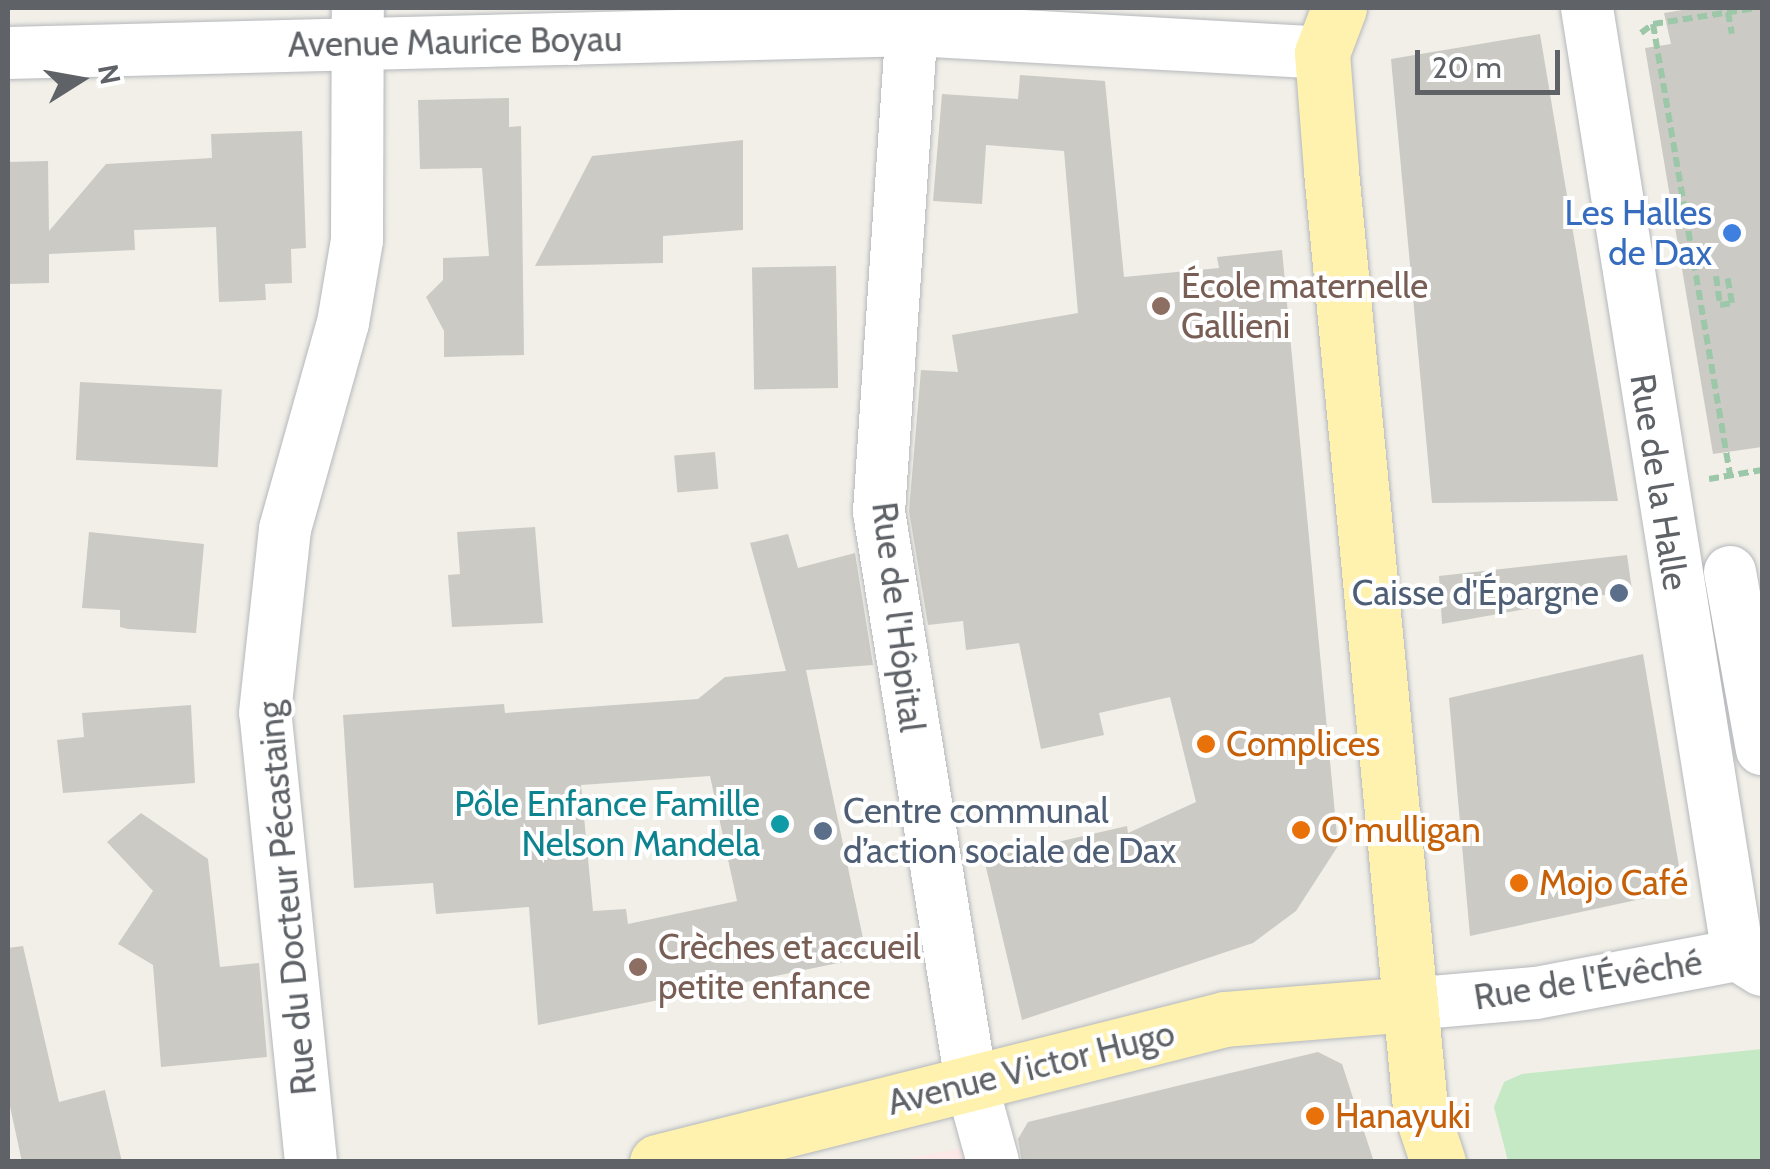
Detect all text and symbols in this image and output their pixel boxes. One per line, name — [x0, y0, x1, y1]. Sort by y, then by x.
street label: Avenue Maurice Boyau — [287, 18, 623, 66]
north arrow — [30, 30, 130, 130]
scale bar — [1420, 30, 1565, 92]
text: 20 m — [1432, 49, 1502, 86]
text: N — [91, 61, 128, 87]
place label: Les Halles de Dax — [1565, 192, 1712, 274]
marker: Les Halles de Dax — [1721, 222, 1743, 244]
place label: École maternelle Gallieni — [1181, 265, 1428, 347]
marker: École maternelle Gallieni — [1150, 295, 1172, 317]
street label: Rue de la Halle — [1621, 371, 1697, 593]
street label: Rue de l'Hôpital — [863, 500, 933, 734]
place label: Caisse d'Épargne — [1352, 572, 1599, 614]
marker: Caisse d'Épargne — [1608, 582, 1630, 604]
street label: Rue du Docteur Pécastaing — [249, 699, 325, 1097]
place label: Complices — [1226, 723, 1380, 765]
marker: Complices — [1195, 733, 1217, 755]
place label: Pôle Enfance Famille Nelson Mandela — [454, 783, 760, 865]
place label: Centre communal d’action sociale de Dax — [843, 790, 1176, 872]
place label: O'mulligan — [1321, 809, 1481, 851]
marker: Pôle Enfance Famille Nelson Mandela — [769, 813, 791, 835]
marker: O'mulligan — [1290, 819, 1312, 841]
marker: Centre communal d’action sociale de Dax — [812, 820, 834, 842]
place label: Mojo Café — [1539, 862, 1688, 904]
marker: Mojo Café — [1508, 872, 1530, 894]
place label: Crèches et accueil petite enfance — [658, 926, 921, 1008]
street label: Rue de l'Évêché — [1471, 941, 1705, 1019]
marker: Crèches et accueil petite enfance — [627, 956, 649, 978]
street label: Avenue Victor Hugo — [883, 1012, 1179, 1124]
place label: Hanayuki — [1335, 1095, 1471, 1137]
marker: Hanayuki — [1304, 1105, 1326, 1127]

